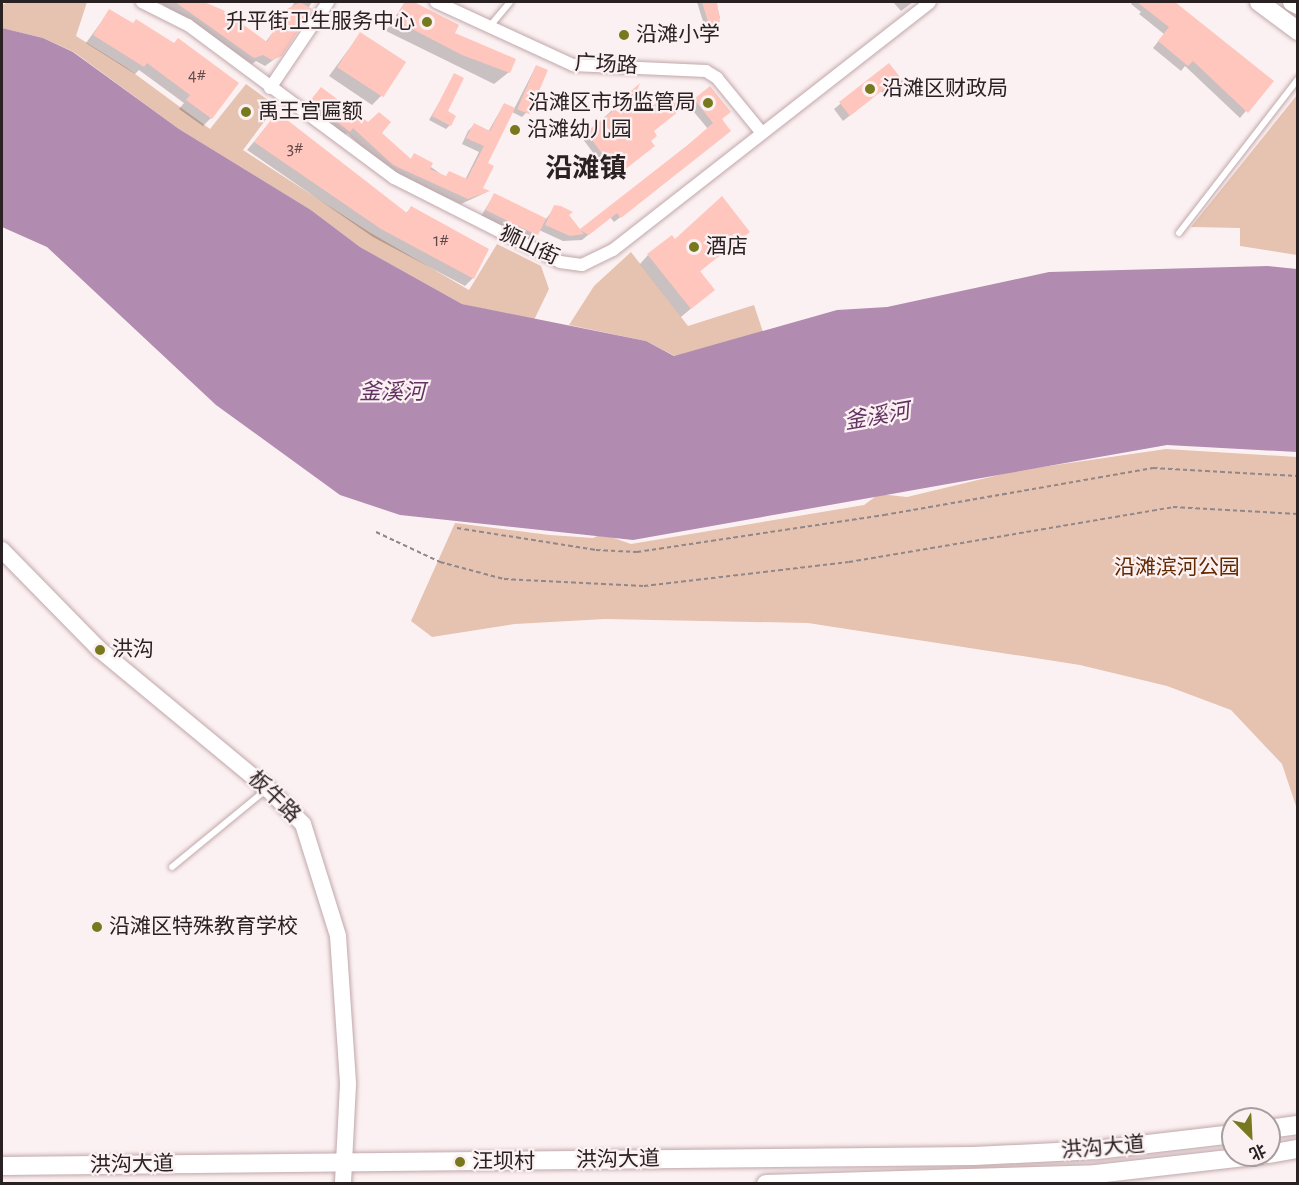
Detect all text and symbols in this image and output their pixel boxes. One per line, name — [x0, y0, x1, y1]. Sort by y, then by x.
place label: 升平街卫生服务中心 — [226, 9, 415, 35]
marker: 升平街卫生服务中心 — [420, 15, 434, 29]
place label: 沿滩小学 — [636, 22, 720, 48]
marker: 沿滩小学 — [617, 28, 631, 42]
street label: 广场路 — [574, 51, 638, 79]
house number: 4# — [188, 65, 206, 87]
place label: 沿滩区财政局 — [882, 76, 1008, 102]
marker: 沿滩区财政局 — [863, 82, 877, 96]
place label: 沿滩区市场监管局 — [528, 90, 696, 116]
marker: 沿滩区市场监管局 — [701, 96, 715, 110]
place label: 禹王宫匾额 — [258, 99, 363, 125]
marker: 禹王宫匾额 — [239, 105, 253, 119]
place label: 沿滩幼儿园 — [527, 117, 632, 143]
marker: 沿滩幼儿园 — [508, 123, 522, 137]
house number: 3# — [287, 138, 303, 160]
district label: 沿滩镇 — [546, 153, 626, 185]
street label: 狮山街 — [495, 221, 563, 271]
house number: 1# — [433, 230, 449, 252]
place label: 酒店 — [706, 234, 748, 260]
marker: 酒店 — [687, 240, 701, 254]
water label: 釜溪河 — [359, 380, 425, 406]
water label: 釜溪河 — [842, 398, 912, 436]
park label: 沿滩滨河公园 — [1114, 555, 1240, 581]
place label: 洪沟 — [112, 637, 154, 663]
marker: 洪沟 — [93, 643, 107, 657]
street label: 板牛路 — [243, 766, 305, 828]
place label: 沿滩区特殊教育学校 — [109, 914, 298, 940]
marker: 沿滩区特殊教育学校 — [90, 920, 104, 934]
north arrow — [1221, 1107, 1281, 1167]
street label: 洪沟大道 — [1060, 1132, 1146, 1164]
text: 北 — [1247, 1141, 1268, 1162]
street label: 洪沟大道 — [576, 1147, 660, 1173]
place label: 汪坝村 — [472, 1149, 535, 1175]
street label: 洪沟大道 — [90, 1152, 174, 1178]
marker: 汪坝村 — [453, 1155, 467, 1169]

